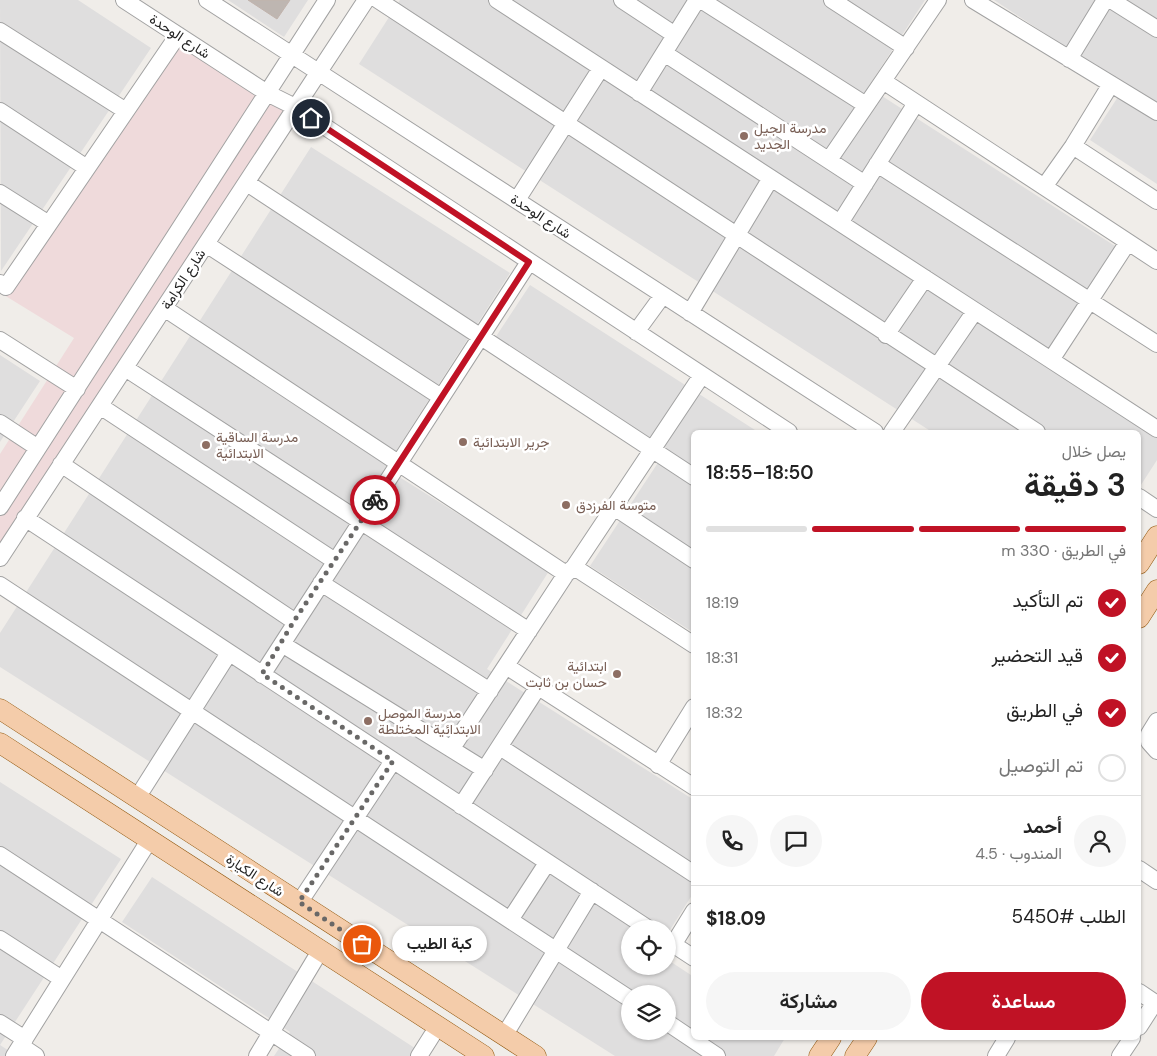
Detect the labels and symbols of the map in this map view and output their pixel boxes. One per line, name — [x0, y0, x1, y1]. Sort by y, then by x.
street label: شارع الوحدة — [145, 10, 214, 64]
pin — [290, 97, 332, 139]
place label: مدرسة الجيل الجديد — [754, 119, 826, 153]
marker: مدرسة الجيل الجديد — [738, 130, 750, 142]
street label: شارع الوحدة — [506, 190, 575, 244]
street label: شارع الكرامة — [157, 245, 211, 314]
place label: مدرسة الساقية الابتدائية — [216, 428, 298, 462]
place label: جرير الابتدائية — [473, 433, 549, 451]
marker: جرير الابتدائية — [457, 436, 469, 448]
marker: مدرسة الساقية الابتدائية — [200, 439, 212, 451]
courier — [350, 475, 400, 525]
place label: متوسة الفرزدق — [576, 496, 656, 514]
marker: متوسة الفرزدق — [560, 499, 572, 511]
place label: ابتدائية حسان بن ثابت — [526, 657, 607, 691]
marker: ابتدائية حسان بن ثابت — [611, 668, 623, 680]
place label: مدرسة الموصل الابتدائية المختلطة — [378, 704, 481, 738]
marker: مدرسة الموصل الابتدائية المختلطة — [362, 715, 374, 727]
street label: شارع الكيارة — [222, 850, 287, 902]
pin — [341, 923, 383, 965]
callout: كبة الطيب — [392, 926, 487, 962]

